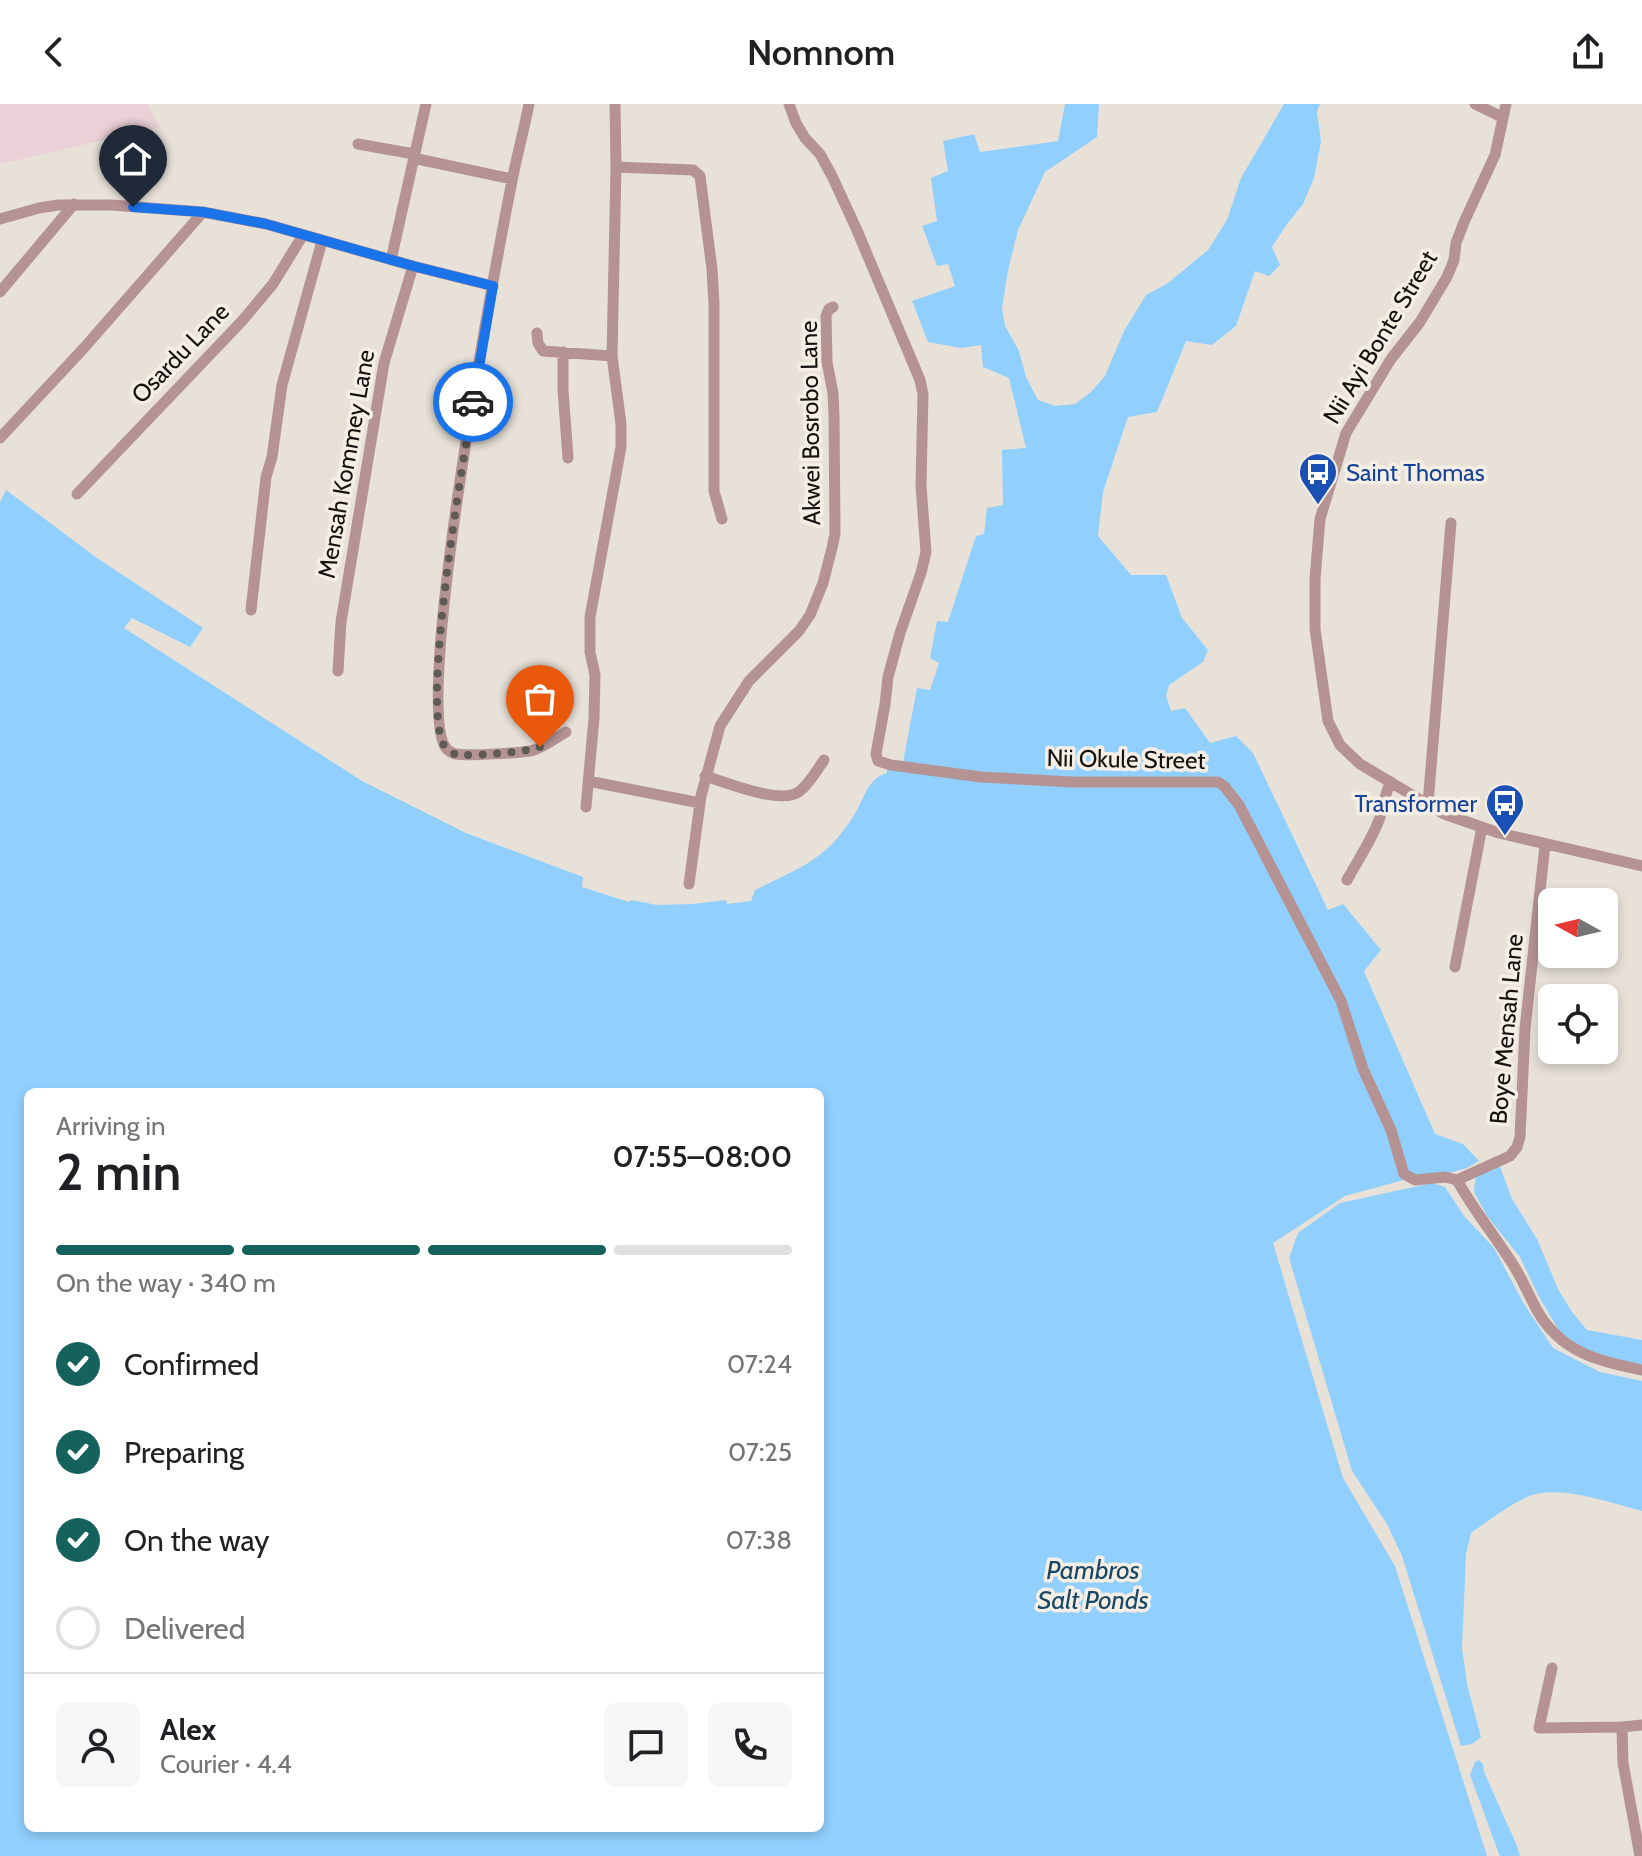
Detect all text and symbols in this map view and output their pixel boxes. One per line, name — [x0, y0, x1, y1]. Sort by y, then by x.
icon: back — [32, 30, 76, 74]
text: Nomnom — [747, 30, 895, 74]
icon: share — [1566, 30, 1610, 74]
pin — [99, 125, 167, 207]
icon: home — [111, 137, 155, 181]
street label: Nii Ayi Bonte Street — [1317, 245, 1443, 429]
street label: Osardu Lane — [125, 297, 235, 409]
street label: Akwei Bosrobo Lane — [794, 320, 826, 526]
street label: Mensah Kommey Lane — [312, 347, 380, 581]
courier — [433, 362, 513, 442]
icon: car — [451, 380, 495, 424]
bus stop icon: Saint Thomas — [1297, 451, 1339, 506]
place label: Saint Thomas — [1346, 458, 1485, 487]
pin — [506, 665, 574, 747]
icon: bag — [518, 677, 562, 721]
street label: Nii Okule Street — [1046, 743, 1206, 775]
bus stop icon: Transformer — [1484, 782, 1526, 837]
place label: Transformer — [1355, 789, 1477, 818]
north arrow — [1538, 888, 1618, 968]
map controls — [1538, 888, 1618, 1064]
street label: Boye Mensah Lane — [1483, 933, 1529, 1125]
button: locate — [1538, 984, 1618, 1064]
text: Arriving in — [56, 1110, 166, 1142]
text: 07:55–08:00 — [613, 1138, 792, 1175]
text: 2 min — [56, 1140, 181, 1203]
text: On the way · 340 m — [56, 1267, 276, 1299]
icon: check — [56, 1342, 100, 1386]
text: Confirmed — [124, 1346, 259, 1383]
text: 07:24 — [727, 1348, 792, 1380]
icon: check — [56, 1430, 100, 1474]
text: Preparing — [124, 1434, 244, 1471]
text: 07:25 — [728, 1436, 792, 1468]
icon: check — [56, 1518, 100, 1562]
text: On the way — [124, 1522, 269, 1559]
text: 07:38 — [726, 1524, 792, 1556]
water label: Pambros Salt Ponds — [1037, 1554, 1149, 1616]
text: Delivered — [124, 1610, 245, 1647]
button: person — [56, 1703, 140, 1787]
button: chat — [604, 1703, 688, 1787]
button: phone — [708, 1703, 792, 1787]
text: Alex — [160, 1711, 216, 1748]
text: Courier · 4.4 — [160, 1748, 292, 1780]

